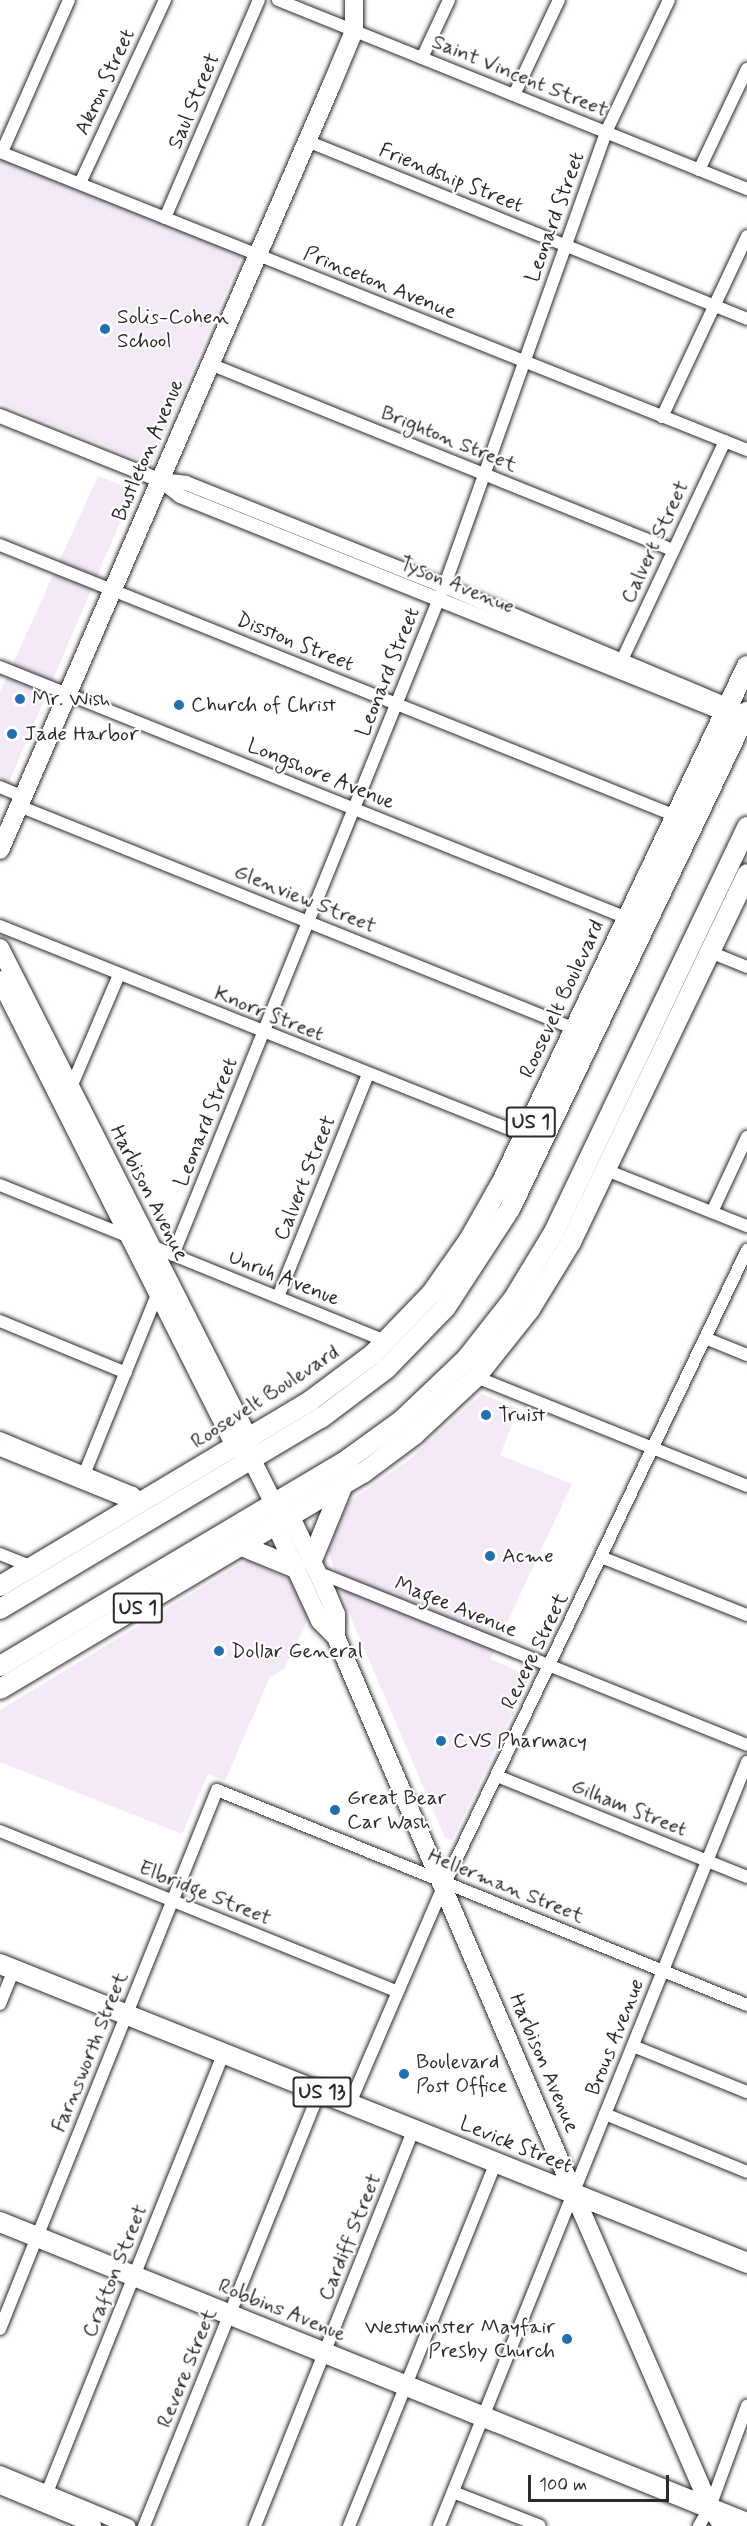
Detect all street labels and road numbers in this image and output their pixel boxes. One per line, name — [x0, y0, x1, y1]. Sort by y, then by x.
street label: Akron Street — [69, 23, 141, 141]
street label: Saint Vincent Street — [429, 29, 611, 123]
street label: Saul Street — [163, 50, 225, 152]
street label: Friendship Street — [374, 137, 528, 219]
street label: Leonard Street — [519, 147, 591, 287]
street label: Princeton Avenue — [300, 241, 460, 325]
street label: Bustleton Avenue — [106, 373, 190, 527]
street label: Brighton Street — [377, 400, 521, 478]
street label: Calvert Street — [616, 477, 694, 607]
street label: Tyson Avenue — [397, 551, 517, 619]
street label: Leonard Street — [350, 602, 426, 742]
street label: Disston Street — [231, 606, 359, 678]
street label: Longshore Avenue — [242, 732, 400, 816]
street label: Glenview Street — [231, 859, 379, 939]
street label: Roosevelt Boulevard — [515, 917, 609, 1081]
street label: Knorr Street — [209, 980, 329, 1048]
street label: Leonard Street — [168, 1052, 244, 1192]
road number: US 1 — [506, 1105, 556, 1139]
street label: Calvert Street — [269, 1112, 341, 1244]
street label: Harbison Avenue — [104, 1120, 194, 1266]
street label: Unruh Avenue — [223, 1244, 345, 1312]
street label: Roosevelt Boulevard — [187, 1340, 343, 1454]
street label: Magee Avenue — [391, 1571, 521, 1643]
street label: Revere Street — [496, 1589, 574, 1713]
road number: US 1 — [112, 1591, 164, 1625]
street label: Gilham Street — [566, 1773, 692, 1843]
street label: Hellerman Street — [424, 1843, 588, 1929]
street label: Elbridge Street — [136, 1855, 274, 1931]
street label: Farnsworth Street — [46, 1968, 134, 2136]
street label: Brous Avenue — [581, 1976, 649, 2098]
street label: Harbison Avenue — [503, 1989, 585, 2137]
road number: US 13 — [292, 2075, 352, 2109]
street label: Levick Street — [454, 2110, 578, 2180]
street label: Cardiff Street — [313, 2170, 387, 2304]
street label: Crafton Street — [77, 2201, 153, 2341]
street label: Robbins Avenue — [212, 2272, 352, 2348]
street label: Revere Street — [152, 2305, 222, 2431]

